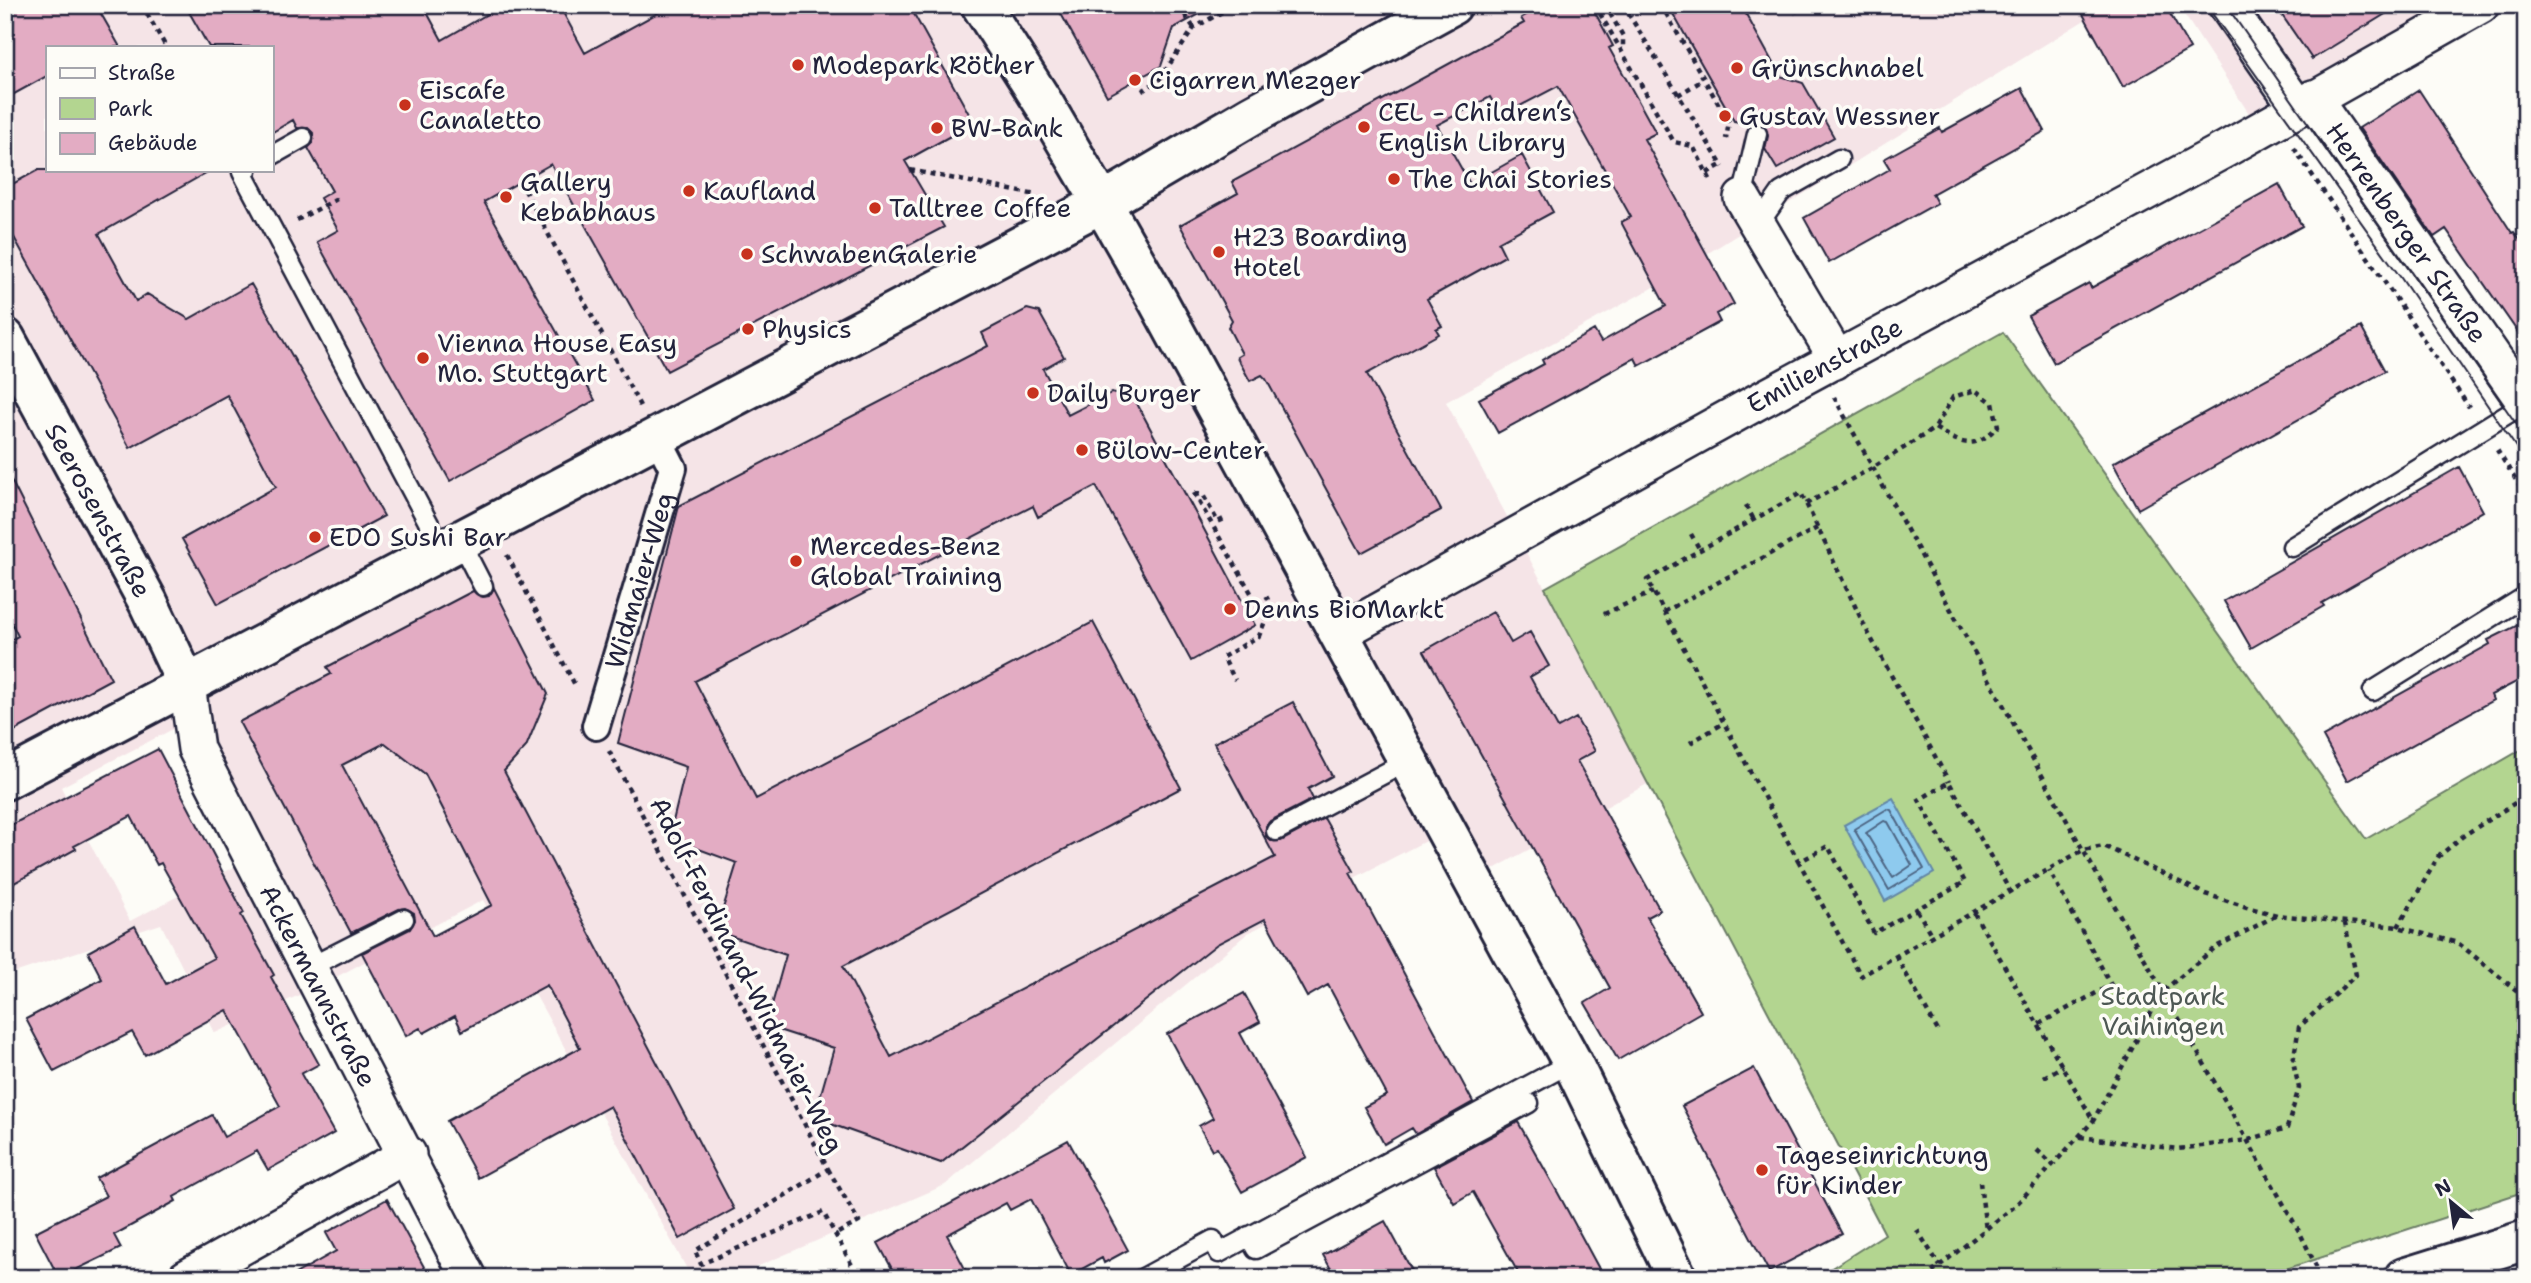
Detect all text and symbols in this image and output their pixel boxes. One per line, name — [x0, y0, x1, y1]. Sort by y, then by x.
legend — [46, 46, 273, 172]
place label: Modepark Röther — [812, 47, 1035, 82]
place label: Grünschnabel — [1751, 50, 1924, 85]
marker: Modepark Röther — [790, 57, 806, 73]
text: Straße — [108, 59, 176, 87]
marker: Grünschnabel — [1729, 60, 1745, 76]
place label: Cigarren Mezger — [1149, 62, 1361, 97]
place label: Eiscafe Canaletto — [419, 72, 542, 137]
marker: Cigarren Mezger — [1127, 72, 1143, 88]
place label: CEL - Children‘s English Library — [1378, 94, 1572, 159]
text: Park — [108, 95, 153, 123]
marker: Eiscafe Canaletto — [397, 97, 413, 113]
place label: Gustav Wessner — [1739, 98, 1940, 133]
marker: Gustav Wessner — [1717, 108, 1733, 124]
place label: BW-Bank — [951, 110, 1063, 145]
street label: Herrenberger Straße — [2318, 115, 2496, 350]
marker: CEL - Children‘s English Library — [1356, 119, 1372, 135]
marker: BW-Bank — [929, 120, 945, 136]
text: Gebäude — [108, 129, 198, 157]
place label: The Chai Stories — [1408, 161, 1612, 196]
place label: Gallery Kebabhaus — [520, 164, 656, 229]
marker: The Chai Stories — [1386, 171, 1402, 187]
place label: Kaufland — [703, 173, 816, 208]
marker: Kaufland — [681, 183, 697, 199]
marker: Gallery Kebabhaus — [498, 189, 514, 205]
place label: Talltree Coffee — [889, 190, 1072, 225]
marker: Talltree Coffee — [867, 200, 883, 216]
place label: H23 Boarding Hotel — [1233, 219, 1407, 284]
place label: SchwabenGalerie — [761, 236, 978, 271]
marker: H23 Boarding Hotel — [1211, 244, 1227, 260]
marker: SchwabenGalerie — [739, 246, 755, 262]
street label: Emilienstraße — [1741, 309, 1909, 421]
place label: Physics — [762, 311, 852, 346]
marker: Physics — [740, 321, 756, 337]
place label: Vienna House Easy Mo. Stuttgart — [437, 325, 677, 390]
marker: Vienna House Easy Mo. Stuttgart — [415, 350, 431, 366]
place label: Daily Burger — [1047, 375, 1201, 410]
marker: Daily Burger — [1025, 385, 1041, 401]
street label: Seerosenstraße — [37, 417, 160, 604]
place label: Bülow-Center — [1096, 432, 1265, 467]
marker: Bülow-Center — [1074, 442, 1090, 458]
street label: Widmaier-Weg — [596, 488, 682, 673]
place label: EDO Sushi Bar — [329, 519, 506, 554]
place label: Mercedes-Benz Global Training — [810, 528, 1002, 593]
marker: EDO Sushi Bar — [307, 529, 323, 545]
marker: Mercedes-Benz Global Training — [788, 553, 804, 569]
place label: Denns BioMarkt — [1244, 591, 1444, 626]
marker: Denns BioMarkt — [1222, 601, 1238, 617]
street label: Adolf-Ferdinand-Widmaier-Weg — [642, 791, 853, 1159]
street label: Ackermannstraße — [252, 878, 385, 1093]
park label: Stadtpark Vaihingen — [2100, 978, 2226, 1043]
place label: Tageseinrichtung für Kinder — [1776, 1137, 1988, 1202]
marker: Tageseinrichtung für Kinder — [1754, 1162, 1770, 1178]
north arrow — [2416, 1168, 2486, 1238]
text: N — [2430, 1173, 2456, 1202]

